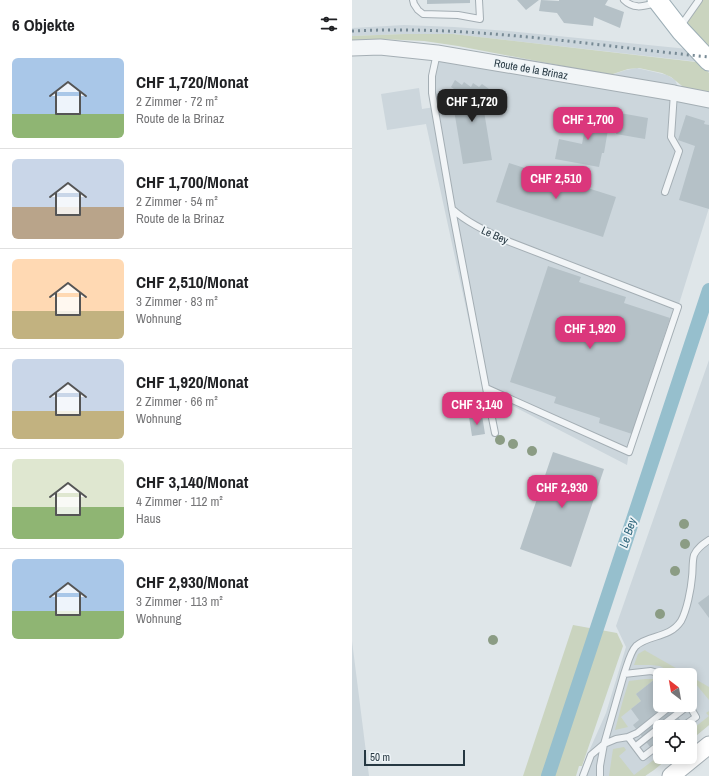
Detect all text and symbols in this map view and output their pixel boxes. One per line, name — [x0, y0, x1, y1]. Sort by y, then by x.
text: 6 Objekte — [12, 13, 75, 36]
icon: filters — [318, 13, 340, 35]
street label: Route de la Brinaz — [493, 56, 569, 82]
text: CHF 1,720/Monat — [136, 70, 248, 93]
icon: home — [44, 74, 92, 122]
pin: CHF 1,720 — [426, 89, 518, 123]
text: 2 Zimmer · 72 m² — [136, 93, 218, 110]
text: CHF 1,720 — [446, 93, 498, 110]
pin: CHF 1,700 — [542, 107, 634, 141]
text: Route de la Brinaz — [136, 110, 224, 127]
text: CHF 1,700 — [562, 111, 614, 128]
pin: CHF 2,510 — [510, 166, 602, 200]
text: CHF 1,700/Monat — [136, 170, 248, 193]
text: CHF 2,510 — [530, 170, 582, 187]
icon: home — [44, 175, 92, 223]
text: 2 Zimmer · 54 m² — [136, 193, 218, 210]
text: Route de la Brinaz — [136, 210, 224, 227]
street label: Le Bey — [479, 223, 511, 247]
text: CHF 2,510/Monat — [136, 270, 248, 293]
icon: home — [44, 275, 92, 323]
text: 3 Zimmer · 83 m² — [136, 293, 218, 310]
text: Wohnung — [136, 310, 181, 327]
pin: CHF 1,920 — [544, 316, 636, 350]
text: CHF 1,920 — [564, 320, 616, 337]
text: CHF 1,920/Monat — [136, 370, 248, 393]
icon: home — [44, 375, 92, 423]
pin: CHF 3,140 — [431, 392, 523, 426]
text: 2 Zimmer · 66 m² — [136, 393, 218, 410]
text: CHF 3,140 — [451, 396, 503, 413]
text: Wohnung — [136, 410, 181, 427]
text: CHF 3,140/Monat — [136, 470, 248, 493]
icon: home — [44, 475, 92, 523]
pin: CHF 2,930 — [516, 475, 608, 509]
text: CHF 2,930 — [536, 479, 588, 496]
text: 4 Zimmer · 112 m² — [136, 493, 223, 510]
text: Haus — [136, 510, 161, 527]
water label: Le Bey — [616, 515, 641, 550]
text: CHF 2,930/Monat — [136, 570, 248, 593]
icon: home — [44, 575, 92, 623]
text: 3 Zimmer · 113 m² — [136, 593, 223, 610]
text: Wohnung — [136, 610, 181, 627]
north arrow — [653, 668, 697, 712]
map controls — [653, 668, 697, 764]
button: locate — [653, 720, 697, 764]
scale bar — [364, 748, 465, 767]
text: 50 m — [370, 750, 390, 764]

